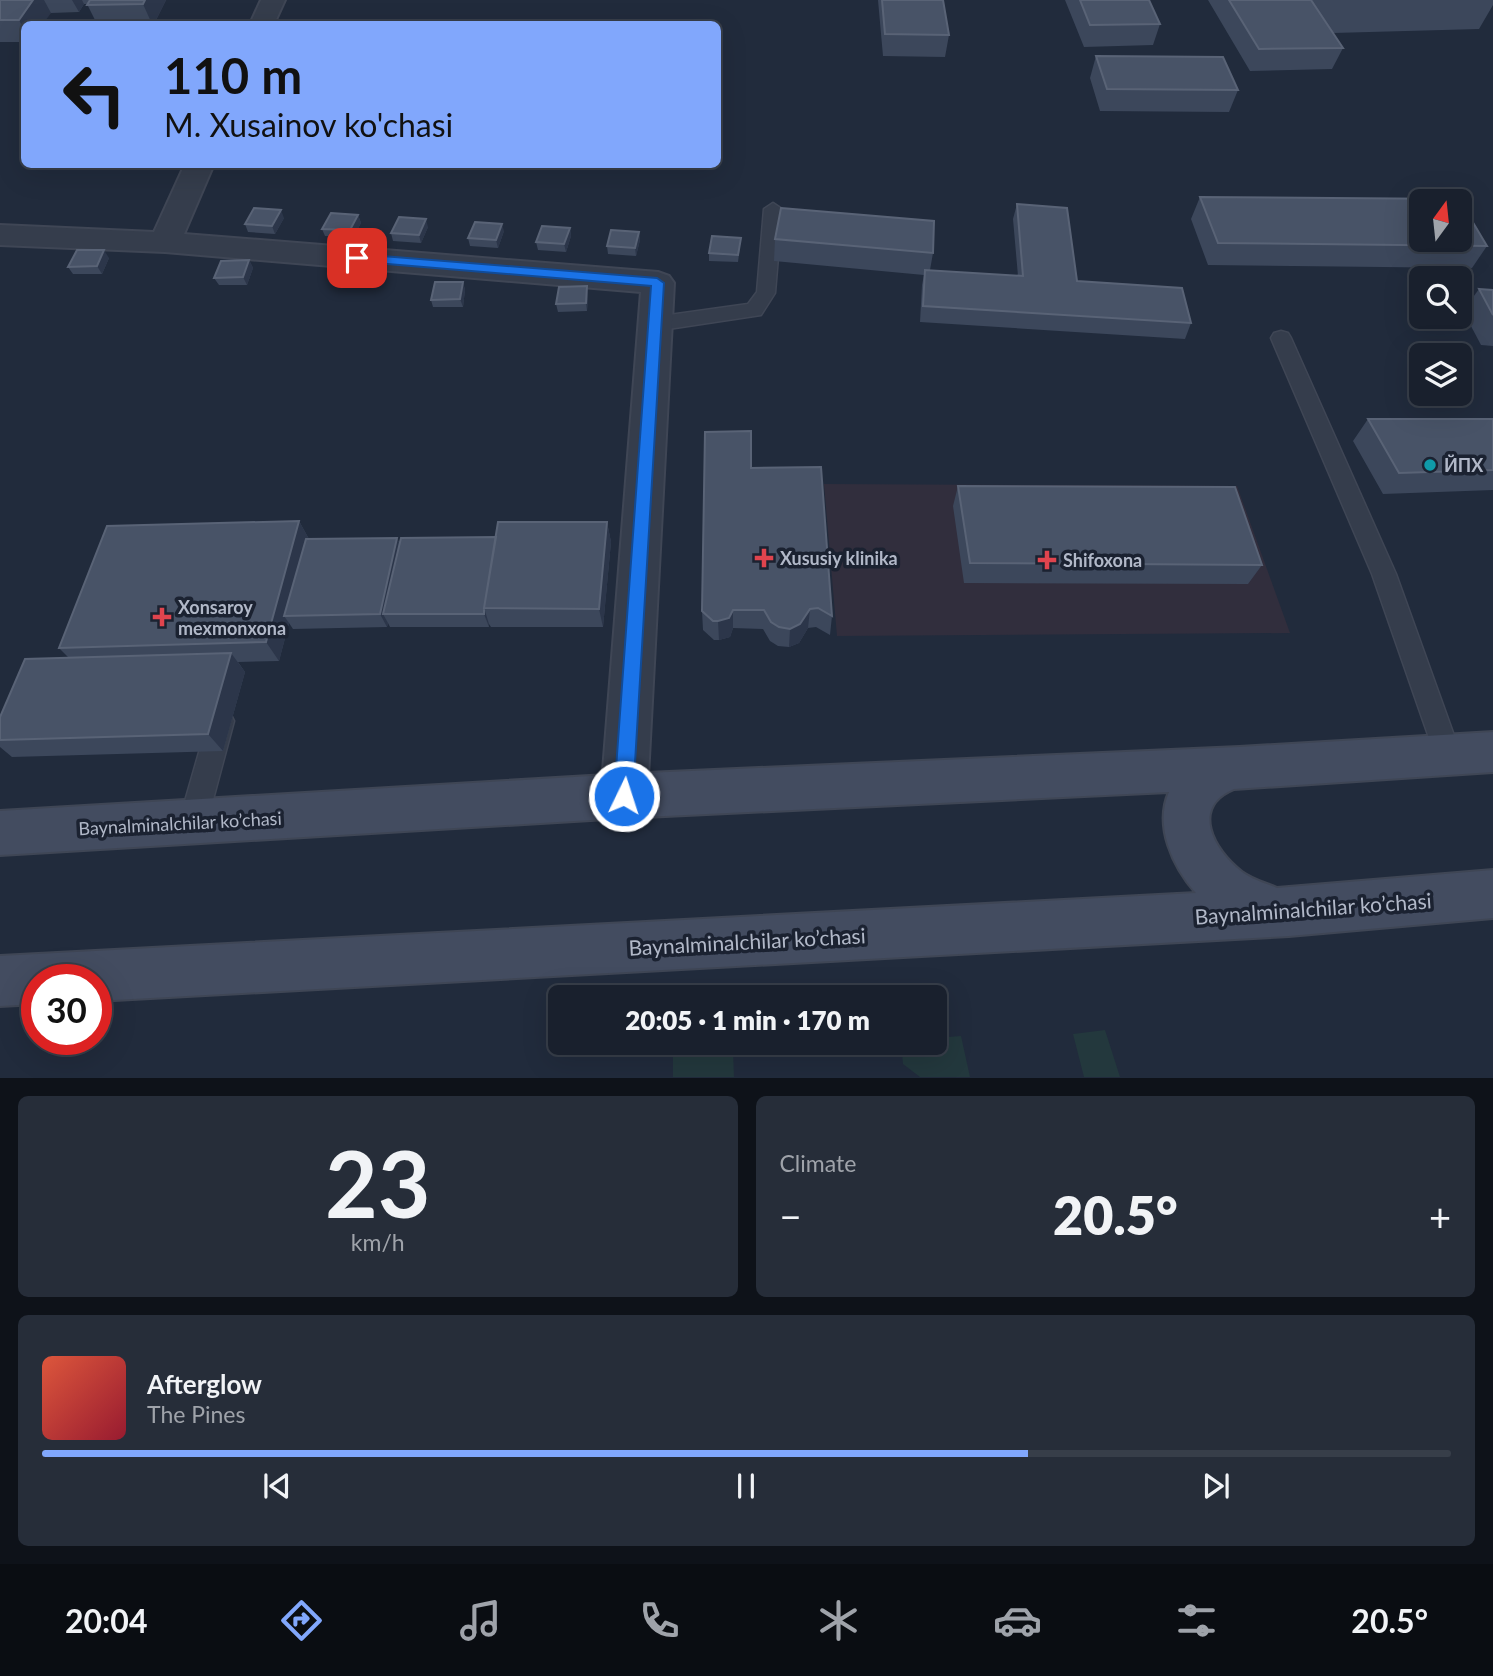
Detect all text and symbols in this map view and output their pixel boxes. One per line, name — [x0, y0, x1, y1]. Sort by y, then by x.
text: 110 m — [164, 46, 302, 104]
icon: left — [49, 49, 140, 140]
text: M. Xusainov ko'chasi — [164, 105, 453, 144]
north arrow — [1409, 189, 1472, 252]
map controls — [1409, 189, 1472, 406]
pin — [327, 228, 387, 288]
icon: arrive — [338, 239, 376, 277]
button: search — [1409, 266, 1472, 329]
button: layers — [1409, 343, 1472, 406]
place label: ЙПХ — [1444, 454, 1484, 476]
marker: ЙПХ — [1422, 457, 1438, 473]
place label: Xususiy klinika — [780, 547, 898, 569]
marker: Xususiy klinika — [754, 548, 774, 568]
place label: Shifoxona — [1063, 549, 1142, 571]
marker: Shifoxona — [1037, 550, 1057, 570]
place label: Xonsaroy mexmonxona — [178, 596, 286, 639]
marker: Xonsaroy mexmonxona — [152, 607, 172, 627]
position arrow — [587, 759, 661, 833]
street label: Baynalminalchilar ko’chasi — [78, 807, 282, 839]
street label: Baynalminalchilar ko’chasi — [1194, 887, 1432, 929]
street label: Baynalminalchilar ko’chasi — [628, 922, 866, 960]
speed limit sign: 30 — [21, 964, 112, 1055]
text: 20:05 · 1 min · 170 m — [625, 1004, 870, 1036]
text: 23 — [325, 1128, 431, 1237]
text: Climate — [780, 1149, 856, 1177]
text: 20.5° — [1053, 1184, 1178, 1246]
text: − — [780, 1193, 802, 1239]
text: + — [1429, 1193, 1451, 1239]
text: km/h — [351, 1228, 405, 1256]
text: Afterglow — [147, 1368, 262, 1400]
text: The Pines — [147, 1400, 245, 1428]
icon: previous — [258, 1467, 296, 1505]
icon: pause — [727, 1467, 765, 1505]
icon: next — [1197, 1467, 1235, 1505]
icon: directions — [277, 1596, 326, 1645]
icon: music — [456, 1596, 505, 1645]
icon: phone — [635, 1596, 684, 1645]
icon: climate — [814, 1596, 863, 1645]
icon: car — [993, 1596, 1042, 1645]
icon: filters — [1172, 1596, 1221, 1645]
text: 20:04 — [65, 1601, 147, 1640]
text: 20.5° — [1351, 1601, 1428, 1640]

